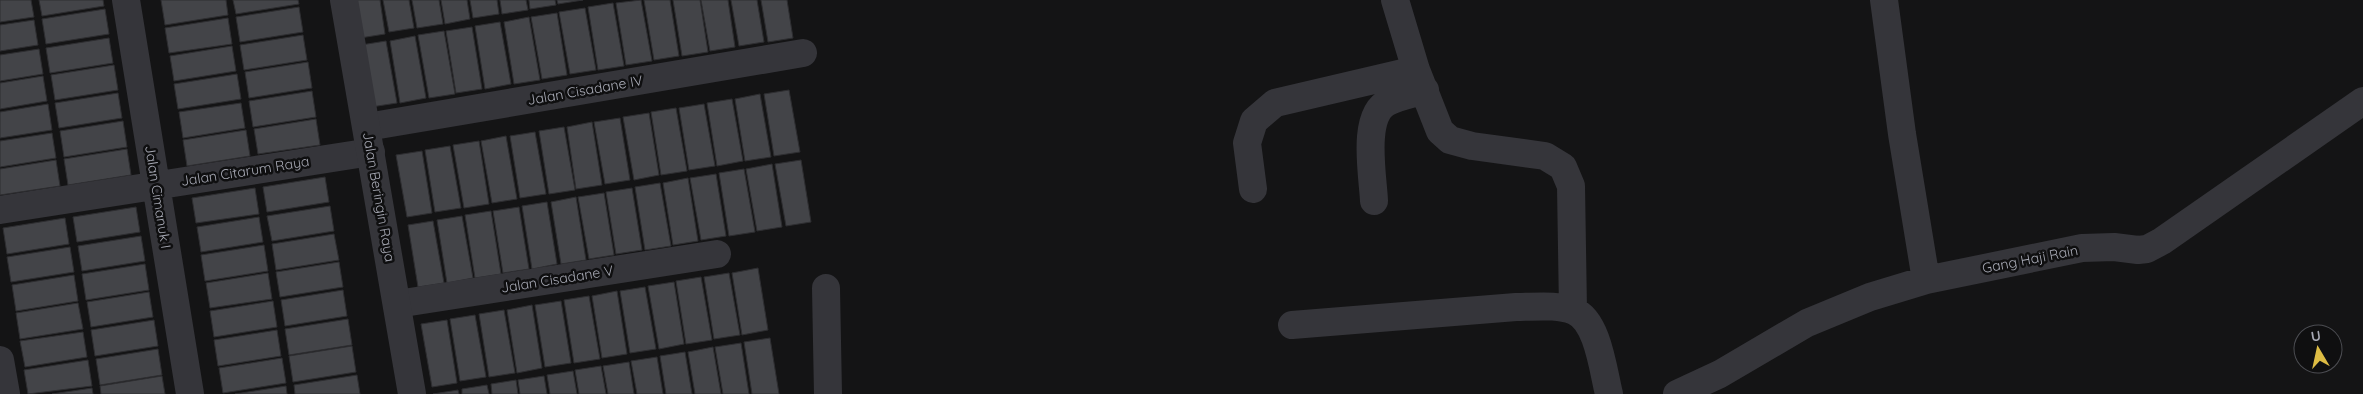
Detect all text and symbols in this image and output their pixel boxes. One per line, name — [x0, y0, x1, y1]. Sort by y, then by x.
street label: Jalan Cisadane IV — [526, 71, 644, 109]
street label: Jalan Beringin Raya — [359, 131, 399, 263]
street label: Jalan Cimanuk I — [141, 144, 175, 250]
street label: Jalan Citarum Raya — [180, 152, 310, 190]
street label: Gang Haji Rain — [1981, 241, 2079, 277]
street label: Jalan Cisadane V — [500, 261, 614, 297]
north arrow — [2293, 324, 2343, 374]
text: U — [2310, 326, 2322, 346]

